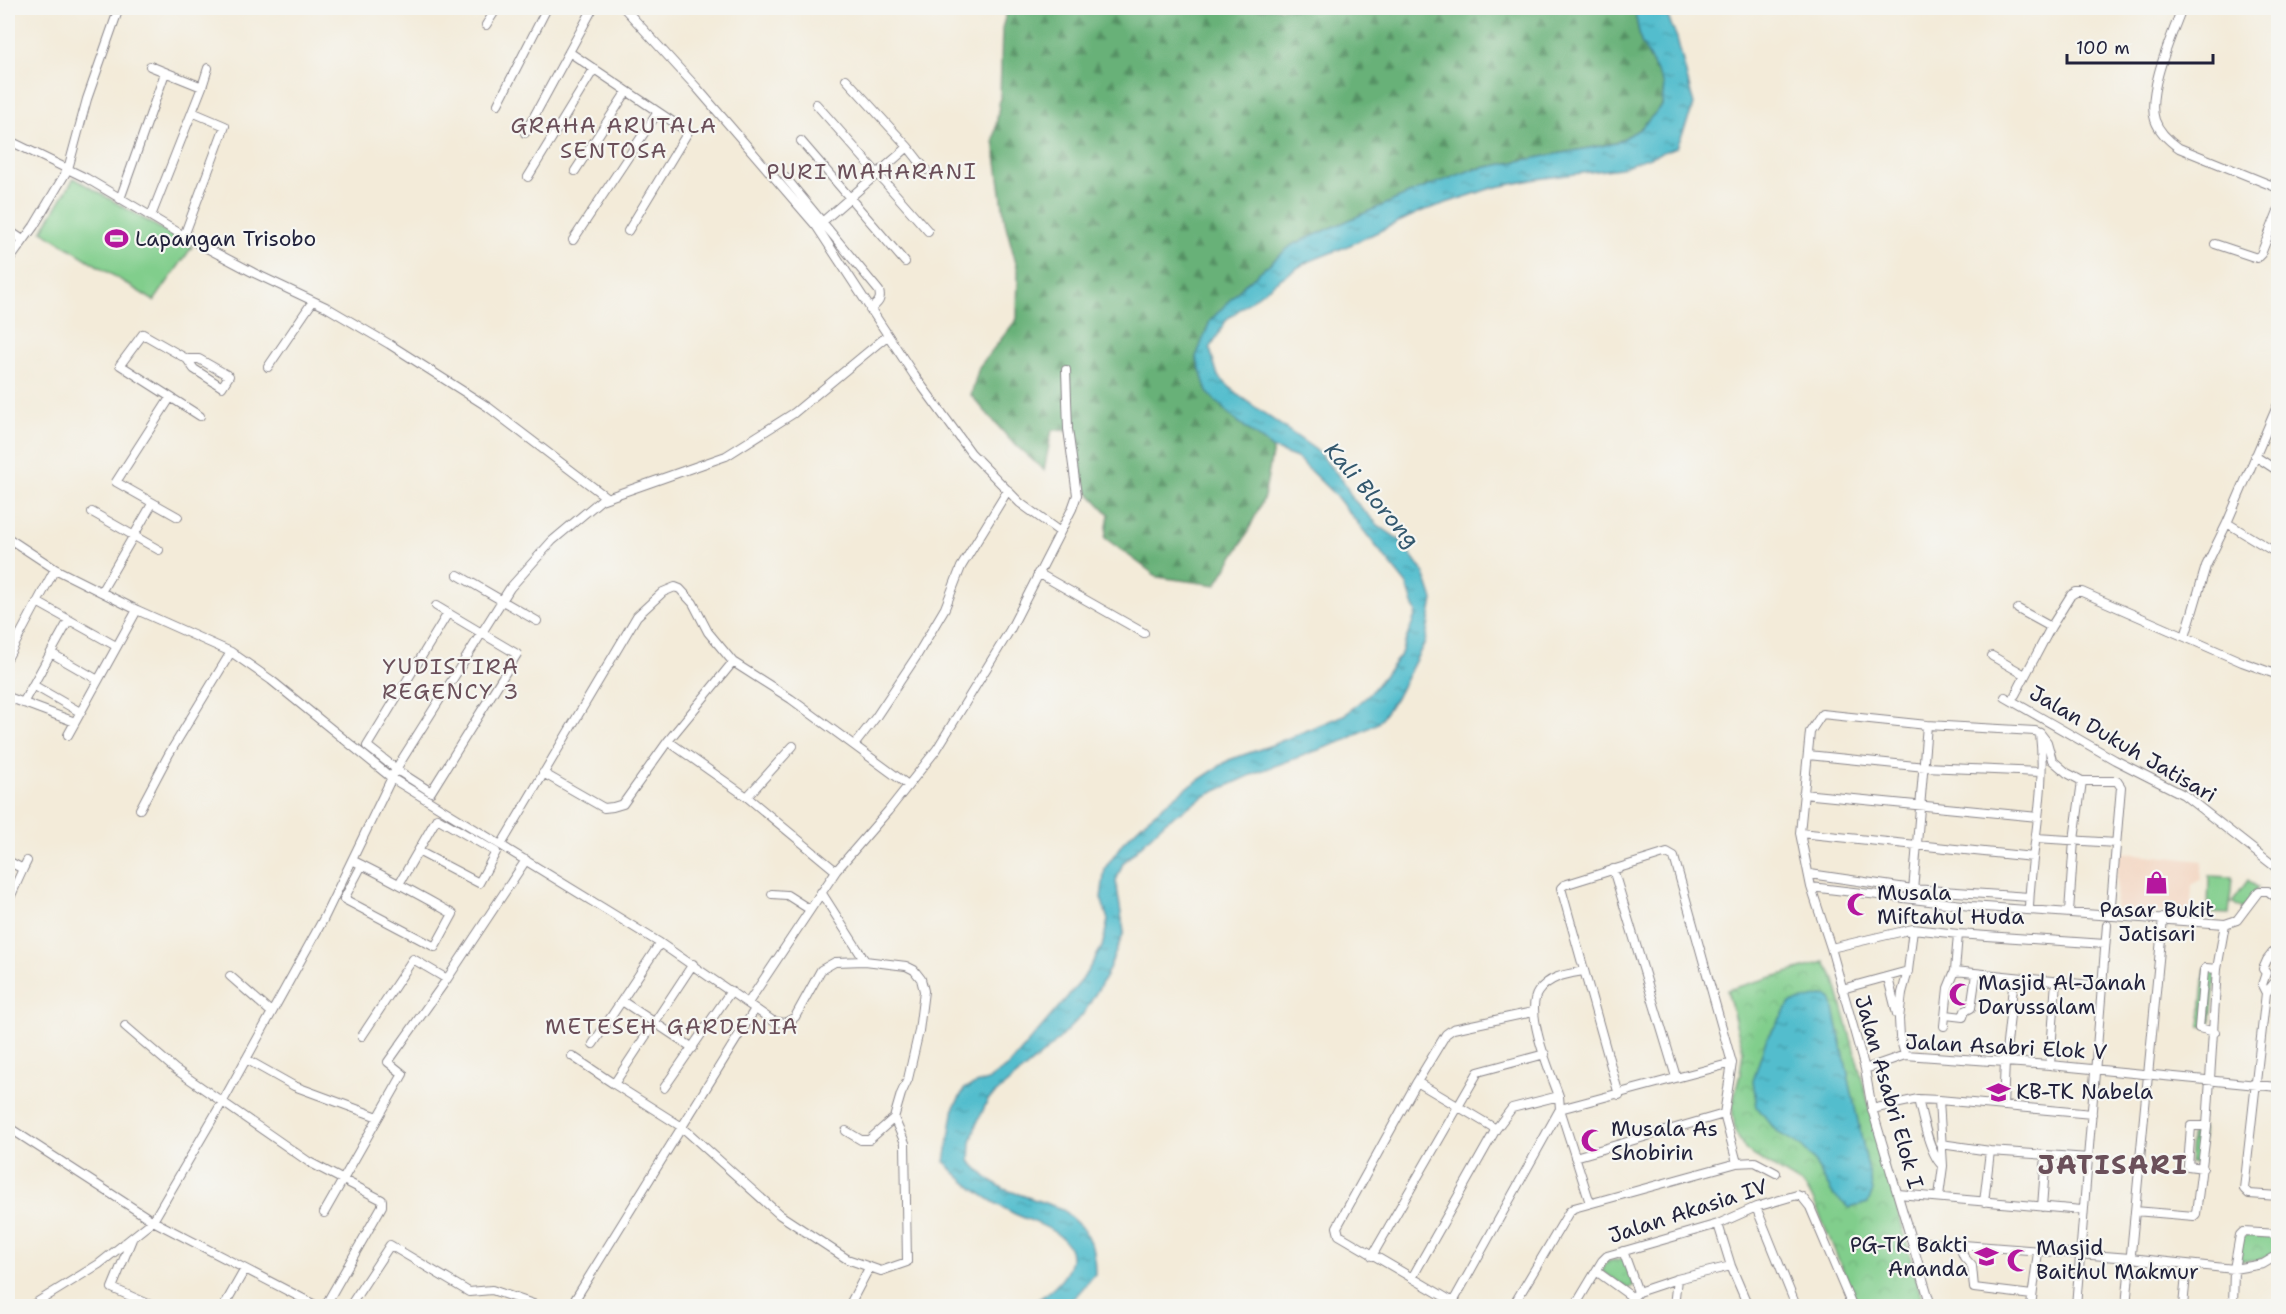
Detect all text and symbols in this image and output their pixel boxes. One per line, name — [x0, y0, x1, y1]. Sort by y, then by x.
scale bar — [2067, 27, 2212, 65]
text: 100 m — [2076, 36, 2130, 60]
district label: GRAHA ARUTALA SENTOSA — [511, 111, 717, 165]
district label: PURI MAHARANI — [767, 157, 977, 186]
place label: Lapangan Trisobo — [135, 225, 316, 253]
sports icon: Lapangan Trisobo — [104, 226, 130, 252]
water label: Kali Blorong — [1318, 436, 1426, 554]
district label: YUDISTIRA REGENCY 3 — [382, 652, 520, 706]
street label: Jalan Dukuh Jatisari — [2024, 679, 2222, 809]
shop icon: Pasar Bukit Jatisari — [2144, 869, 2170, 895]
place label: Musala Miftahul Huda — [1877, 879, 2024, 931]
mosque icon: Musala Miftahul Huda — [1846, 892, 1872, 918]
place label: Pasar Bukit Jatisari — [2100, 896, 2214, 948]
place label: Masjid Al-Janah Darussalam — [1978, 969, 2146, 1021]
mosque icon: Masjid Al-Janah Darussalam — [1947, 982, 1973, 1008]
street label: Jalan Asabri Elok I — [1848, 992, 1930, 1192]
district label: METESEH GARDENIA — [545, 1012, 799, 1041]
street label: Jalan Asabri Elok V — [1904, 1028, 2108, 1066]
place label: KB-TK Nabela — [2016, 1078, 2153, 1106]
school or university icon: KB-TK Nabela — [1985, 1079, 2011, 1105]
place label: Musala As Shobirin — [1611, 1115, 1718, 1167]
mosque icon: Musala As Shobirin — [1580, 1128, 1606, 1154]
district label: JATISARI — [2038, 1146, 2188, 1183]
street label: Jalan Akasia IV — [1605, 1172, 1771, 1250]
place label: PG-TK Bakti Ananda — [1850, 1231, 1968, 1283]
place label: Masjid Baithul Makmur — [2036, 1234, 2199, 1286]
school or university icon: PG-TK Bakti Ananda — [1973, 1244, 1999, 1270]
mosque icon: Masjid Baithul Makmur — [2005, 1247, 2031, 1273]

